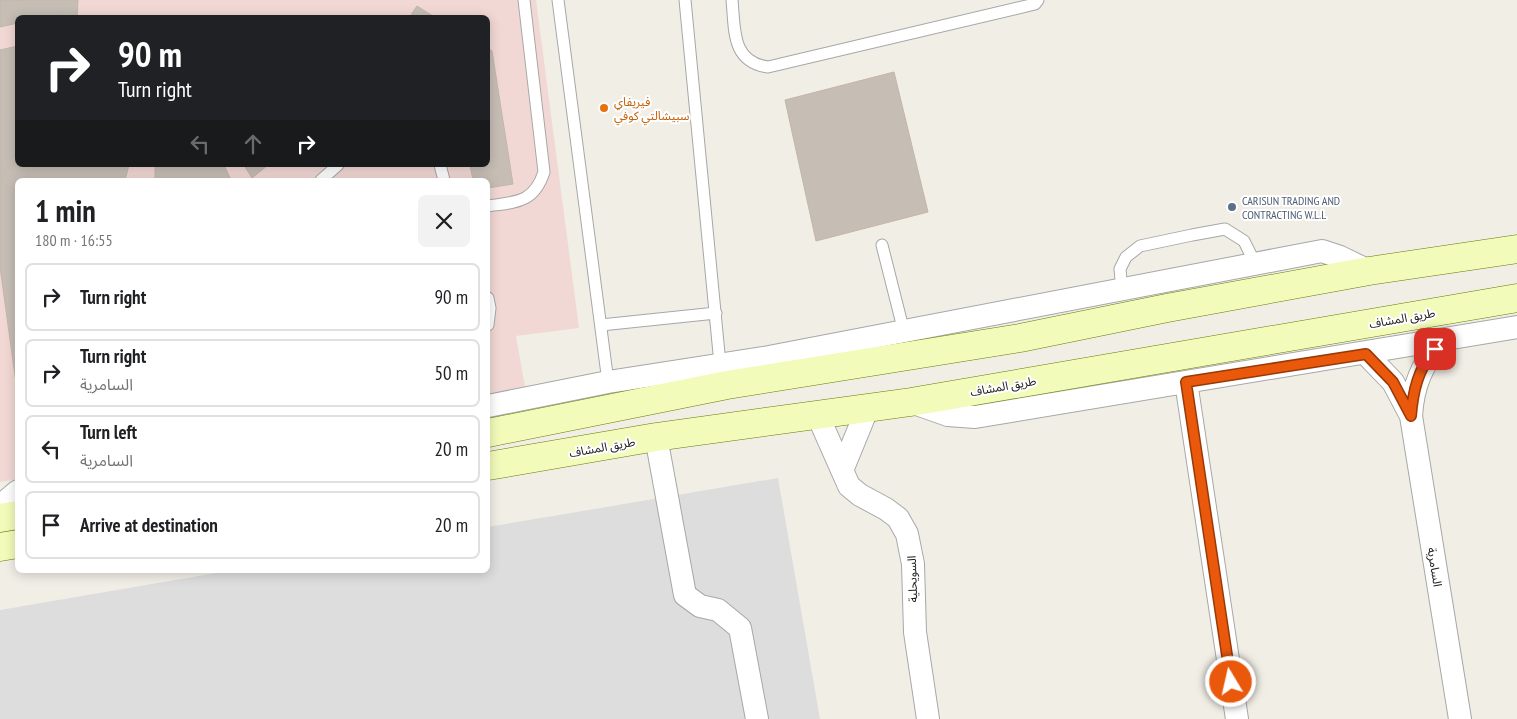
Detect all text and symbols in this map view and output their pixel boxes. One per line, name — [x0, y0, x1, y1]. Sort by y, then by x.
text: 90 m — [118, 31, 182, 77]
icon: right — [35, 35, 100, 100]
text: Turn right — [118, 75, 192, 103]
place label: فيريفاي سبيشالتي كوفي — [614, 94, 689, 125]
marker: فيريفاي سبيشالتي كوفي — [598, 102, 610, 114]
icon: left — [186, 130, 214, 158]
icon: ahead — [239, 130, 267, 158]
icon: right — [292, 130, 320, 158]
text: 1 min — [35, 191, 96, 230]
place label: CARISUN TRADING AND CONTRACTING W.L.L — [1242, 193, 1340, 222]
button: close — [418, 195, 470, 247]
marker: CARISUN TRADING AND CONTRACTING W.L.L — [1226, 201, 1238, 213]
text: 180 m · 16:55 — [35, 230, 113, 250]
icon: right — [37, 283, 65, 311]
text: Turn right — [80, 285, 146, 309]
text: 90 m — [435, 285, 468, 309]
street label: طريق المشاف — [1368, 305, 1436, 332]
pin — [1414, 328, 1456, 370]
icon: arrive — [1421, 335, 1449, 363]
text: Turn right — [80, 344, 146, 368]
icon: right — [37, 359, 65, 387]
text: 50 m — [435, 361, 468, 385]
street label: طريق المشاف — [969, 373, 1037, 400]
text: السامرية — [80, 374, 133, 394]
text: Turn left — [80, 420, 137, 444]
street label: طريق المشاف — [568, 434, 636, 461]
icon: left — [37, 435, 65, 463]
text: 20 m — [435, 437, 468, 461]
text: السامرية — [80, 450, 133, 470]
icon: arrive — [37, 511, 65, 539]
text: Arrive at destination — [80, 513, 218, 537]
text: 20 m — [435, 513, 468, 537]
street label: السامرية — [1424, 546, 1446, 588]
street label: السويحلية — [904, 555, 920, 603]
position arrow — [1204, 655, 1256, 707]

